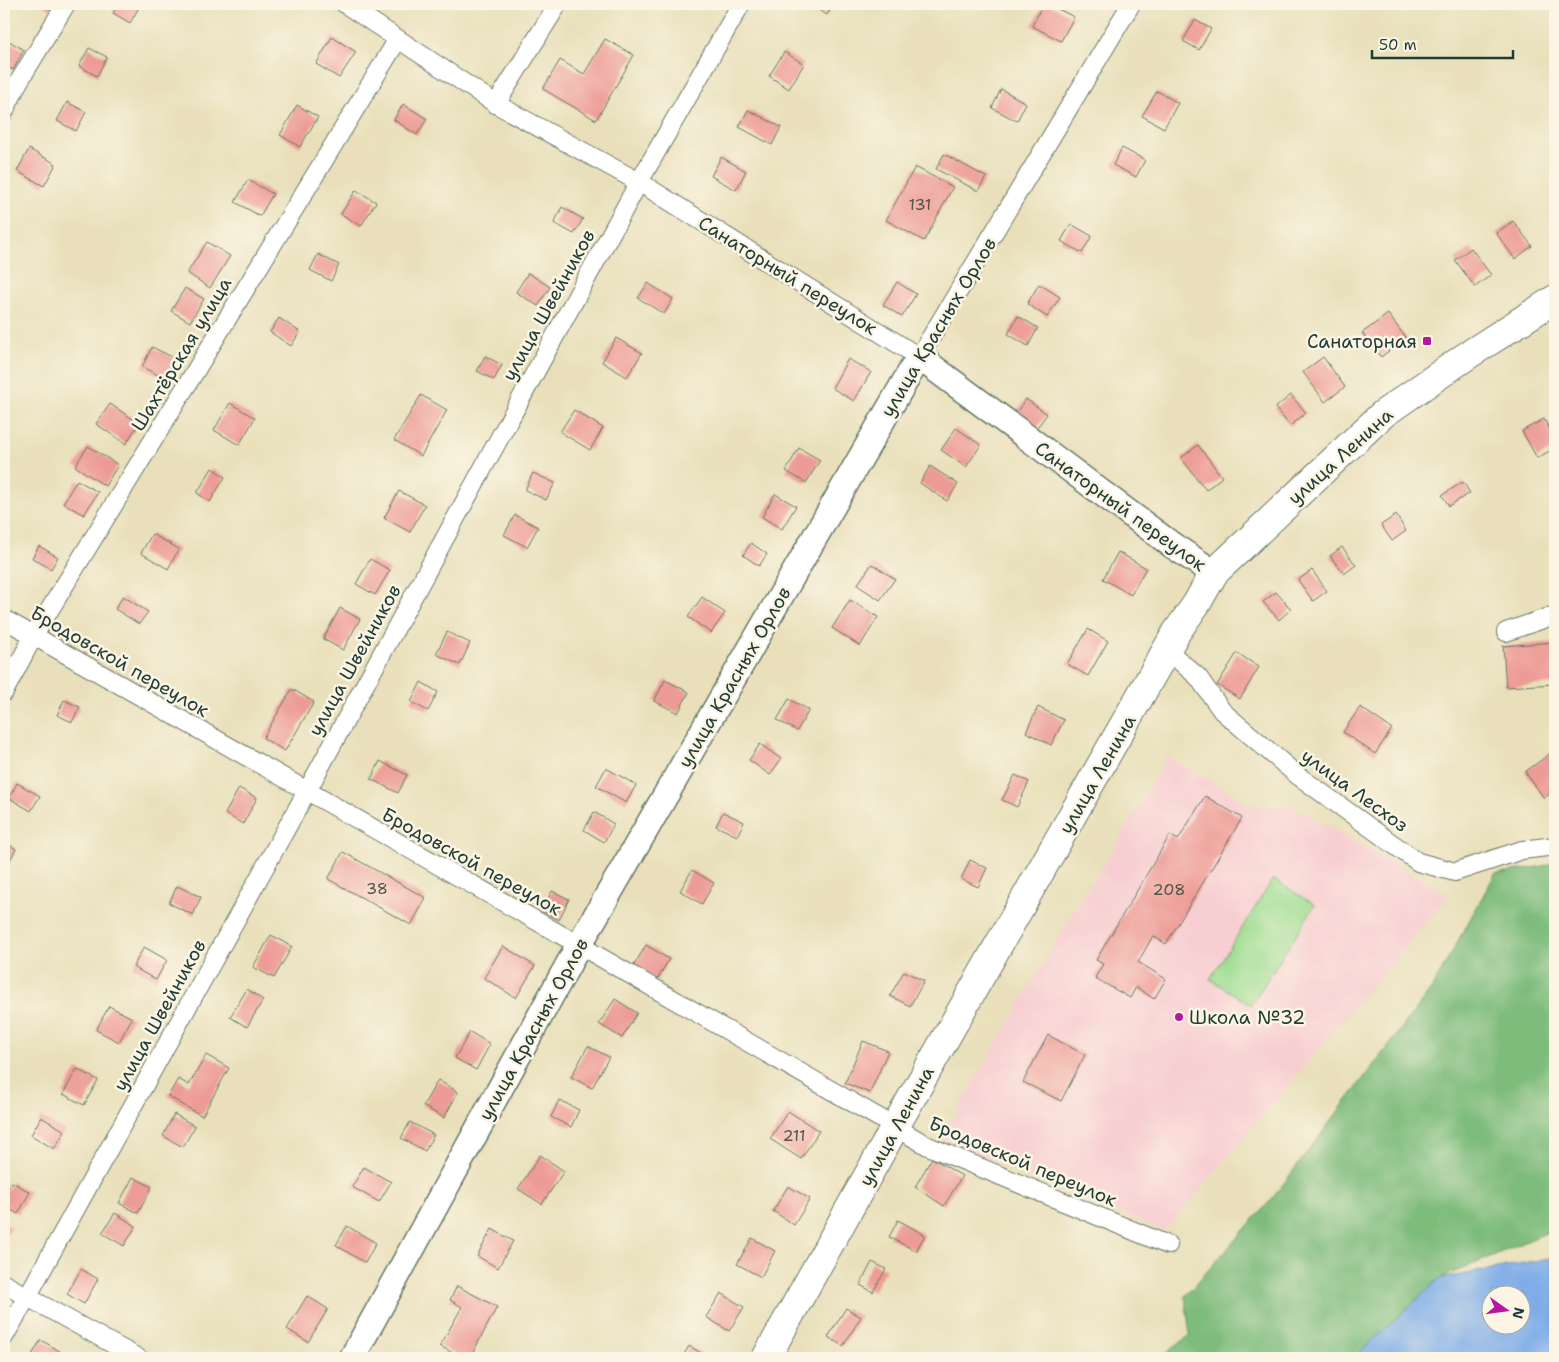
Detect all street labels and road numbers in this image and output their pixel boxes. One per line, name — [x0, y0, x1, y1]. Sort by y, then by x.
street label: Санаторный переулок — [694, 210, 882, 341]
street label: улица Швейников — [496, 225, 600, 386]
street label: улица Красных Орлов — [875, 233, 1002, 422]
street label: Шахтёрская улица — [126, 272, 237, 436]
street label: улица Ленина — [1282, 402, 1398, 510]
street label: Санаторный переулок — [1030, 436, 1211, 577]
street label: улица Швейников — [302, 580, 406, 741]
street label: улица Красных Орлов — [672, 582, 797, 772]
street label: Бродовской переулок — [26, 600, 213, 723]
street label: улица Ленина — [1053, 710, 1142, 838]
street label: улица Лесхоз — [1296, 743, 1413, 838]
street label: Бродовской переулок — [377, 802, 566, 921]
street label: улица Красных Орлов — [473, 933, 594, 1125]
street label: улица Швейников — [107, 935, 211, 1096]
street label: улица Ленина — [853, 1062, 940, 1191]
street label: Бродовской переулок — [925, 1111, 1121, 1212]

